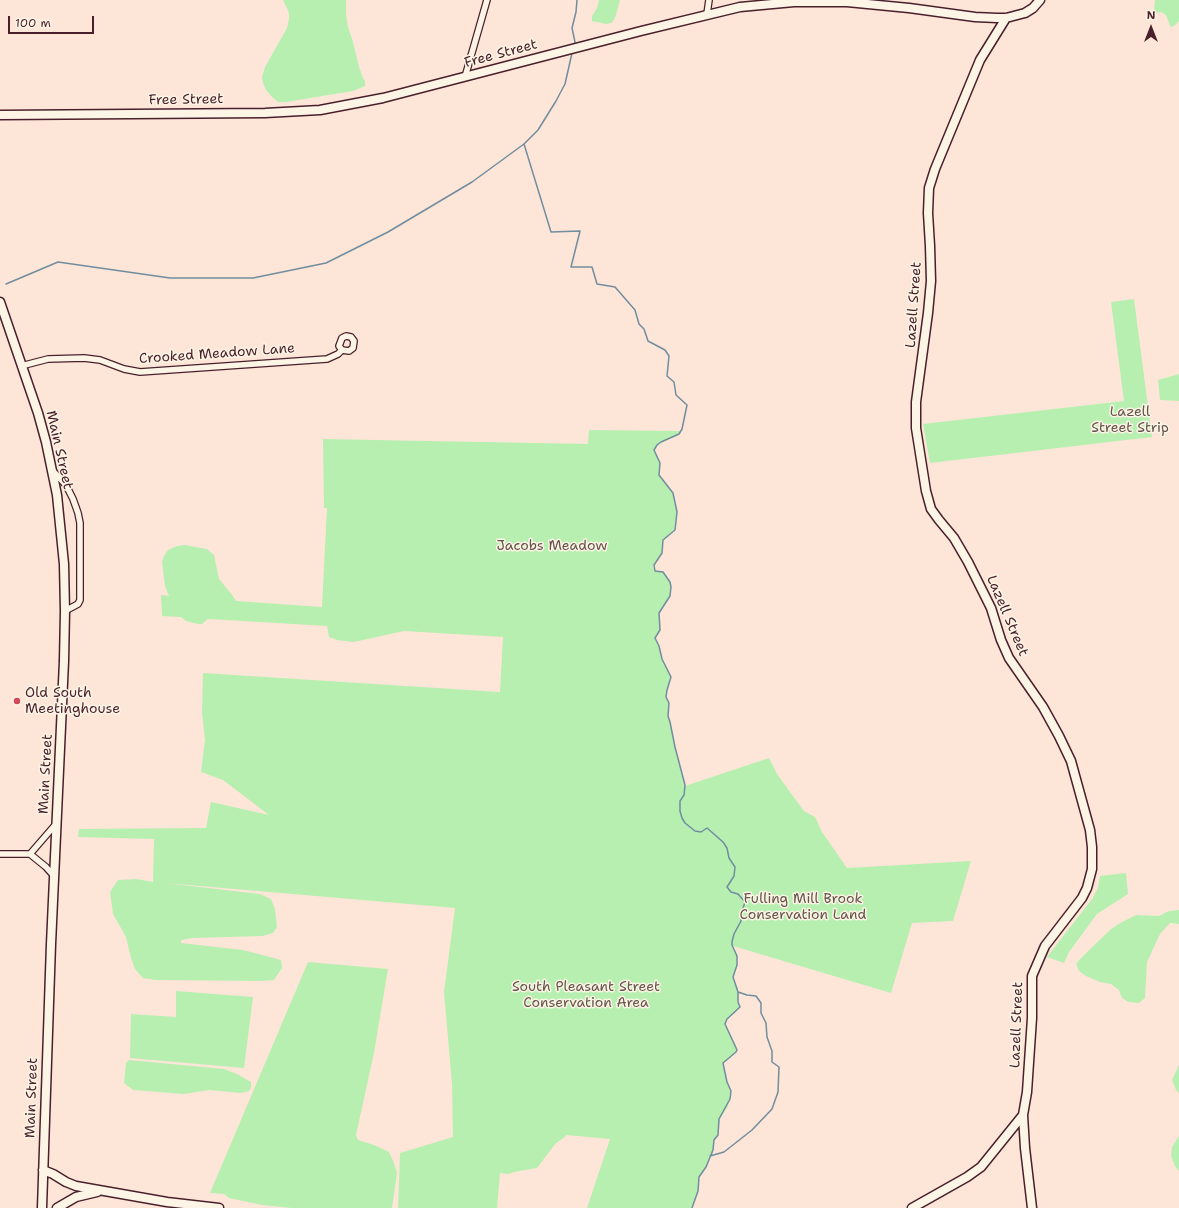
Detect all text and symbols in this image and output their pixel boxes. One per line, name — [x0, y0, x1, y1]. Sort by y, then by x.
scale bar — [10, 8, 96, 34]
north arrow — [1131, 8, 1171, 48]
text: N — [1147, 8, 1155, 23]
text: 100 m — [15, 15, 51, 31]
street label: Free Street — [463, 36, 539, 72]
street label: Free Street — [149, 91, 223, 109]
street label: Lazell Street — [903, 261, 925, 349]
street label: Crooked Meadow Lane — [139, 340, 295, 368]
park label: Lazell Street Strip — [1091, 404, 1169, 436]
street label: Main Street — [42, 409, 76, 491]
park label: Jacobs Meadow — [497, 538, 607, 554]
street label: Lazell Street — [982, 573, 1032, 659]
place label: Old South Meetinghouse — [25, 685, 120, 718]
marker: Old South Meetinghouse — [12, 696, 22, 706]
street label: Main Street — [36, 733, 56, 815]
park label: Fulling Mill Brook Conservation Land — [740, 891, 866, 924]
park label: South Pleasant Street Conservation Area — [512, 979, 660, 1012]
street label: Lazell Street — [1007, 982, 1027, 1068]
street label: Main Street — [22, 1058, 42, 1138]

